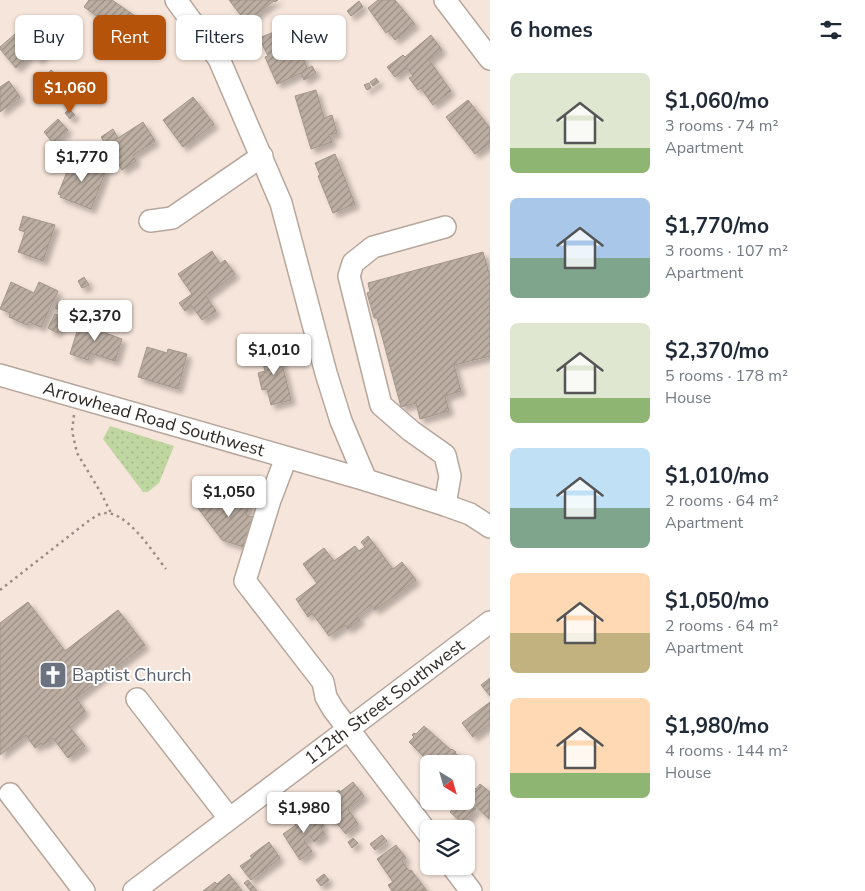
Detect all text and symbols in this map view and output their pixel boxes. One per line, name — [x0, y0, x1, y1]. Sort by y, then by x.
chip: Buy — [15, 15, 83, 60]
chip: Rent — [93, 15, 166, 60]
chip: Filters — [176, 15, 262, 60]
chip: New — [272, 15, 346, 60]
text: 6 homes — [510, 16, 593, 44]
icon: filters — [817, 16, 845, 44]
pin: $1,060 — [29, 72, 111, 114]
text: $1,060 — [44, 77, 96, 99]
text: $1,060/mo — [665, 87, 769, 115]
icon: home — [550, 93, 610, 153]
text: 3 rooms · 74 m² — [665, 115, 778, 137]
text: Apartment — [665, 137, 743, 159]
pin: $1,770 — [41, 140, 123, 183]
text: $1,770 — [56, 146, 108, 168]
text: $1,770/mo — [665, 212, 769, 240]
icon: home — [550, 218, 610, 278]
text: 3 rooms · 107 m² — [665, 240, 788, 262]
text: Apartment — [665, 262, 743, 284]
pin: $2,370 — [54, 300, 136, 342]
text: $2,370 — [69, 305, 121, 327]
pin: $1,010 — [233, 334, 315, 376]
text: $2,370/mo — [665, 337, 769, 365]
text: $1,010 — [248, 339, 300, 361]
icon: home — [550, 343, 610, 403]
text: 5 rooms · 178 m² — [665, 365, 788, 387]
street label: Arrowhead Road Southwest — [40, 376, 268, 462]
text: House — [665, 387, 711, 409]
text: $1,010/mo — [665, 462, 769, 490]
icon: home — [550, 468, 610, 528]
pin: $1,050 — [188, 476, 270, 518]
text: $1,050 — [203, 481, 255, 503]
text: 2 rooms · 64 m² — [665, 490, 778, 512]
text: Apartment — [665, 512, 743, 534]
text: $1,050/mo — [665, 587, 769, 615]
icon: home — [550, 593, 610, 653]
text: 2 rooms · 64 m² — [665, 615, 778, 637]
street label: 112th Street Southwest — [300, 633, 470, 770]
text: Apartment — [665, 637, 743, 659]
church icon: Baptist Church — [38, 660, 68, 690]
place label: Baptist Church — [72, 663, 191, 687]
text: $1,980/mo — [665, 712, 769, 740]
icon: home — [550, 718, 610, 778]
text: 4 rooms · 144 m² — [665, 740, 788, 762]
north arrow — [420, 755, 475, 810]
map controls — [420, 755, 475, 875]
text: House — [665, 762, 711, 784]
pin: $1,980 — [263, 792, 345, 834]
text: $1,980 — [278, 797, 330, 819]
button: layers — [420, 820, 475, 875]

